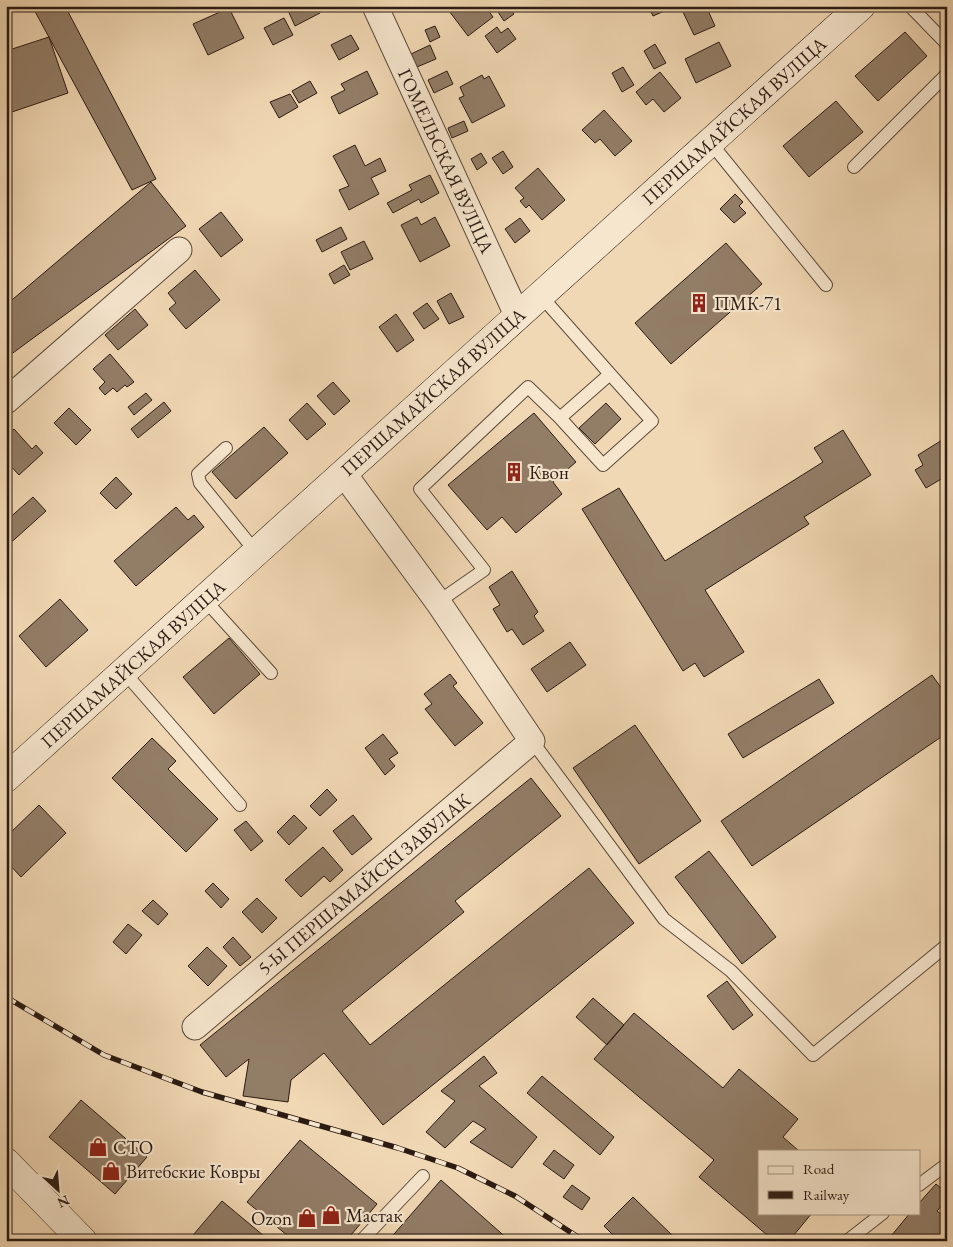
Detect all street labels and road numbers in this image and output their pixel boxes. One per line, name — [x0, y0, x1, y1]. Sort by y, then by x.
street label: ПЕРШАМАЙСКАЯ ВУЛІЦА — [636, 31, 832, 211]
street label: ГОМЕЛЬСКАЯ ВУЛІЦА — [392, 64, 500, 258]
street label: ПЕРШАМАЙСКАЯ ВУЛІЦА — [335, 302, 531, 482]
street label: ПЕРШАМАЙСКАЯ ВУЛІЦА — [35, 574, 231, 754]
street label: 5-Ы ПЕРШАМАЙСКІ ЗАВУЛАК — [253, 787, 476, 980]

